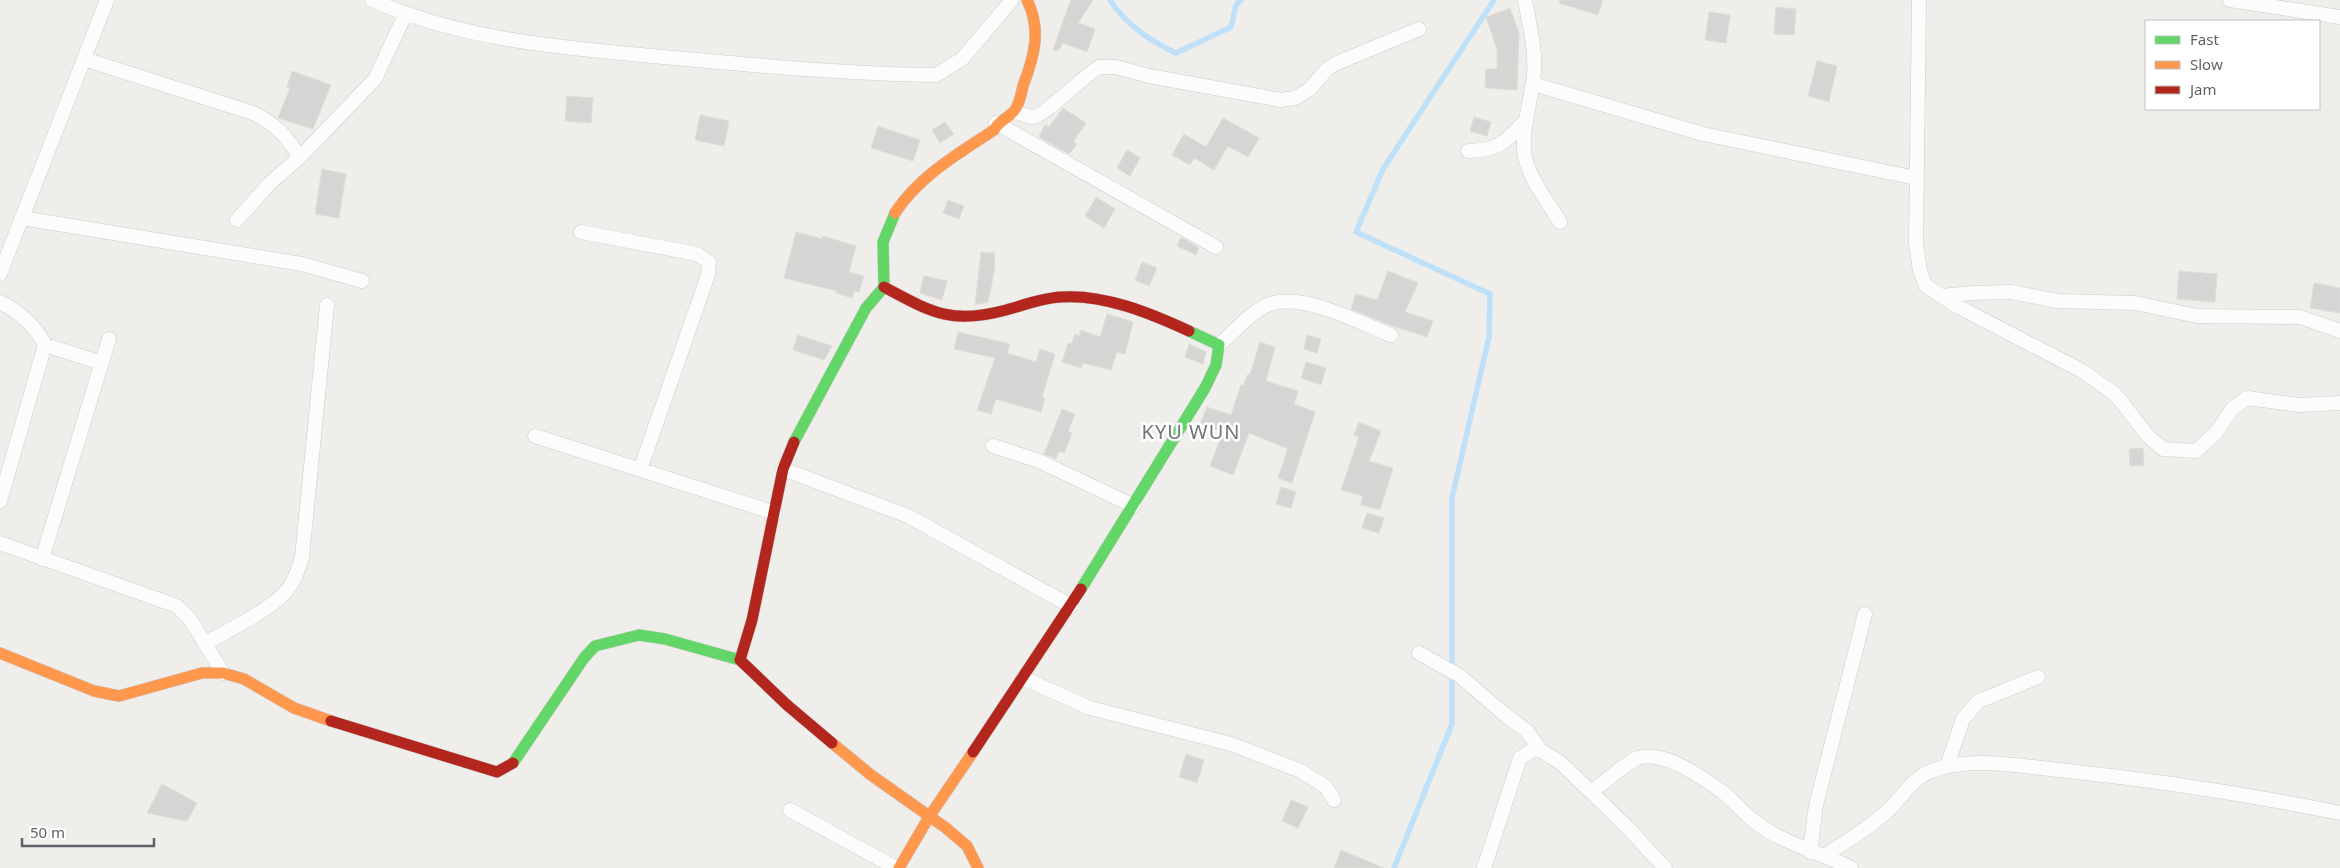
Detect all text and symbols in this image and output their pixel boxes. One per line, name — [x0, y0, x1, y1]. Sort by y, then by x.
legend — [2145, 20, 2320, 110]
text: Fast — [2190, 29, 2219, 49]
text: Slow — [2190, 54, 2223, 74]
text: Jam — [2188, 79, 2217, 99]
district label: KYU WUN — [1142, 418, 1240, 445]
scale bar — [22, 816, 155, 848]
text: 50 m — [30, 822, 65, 842]

